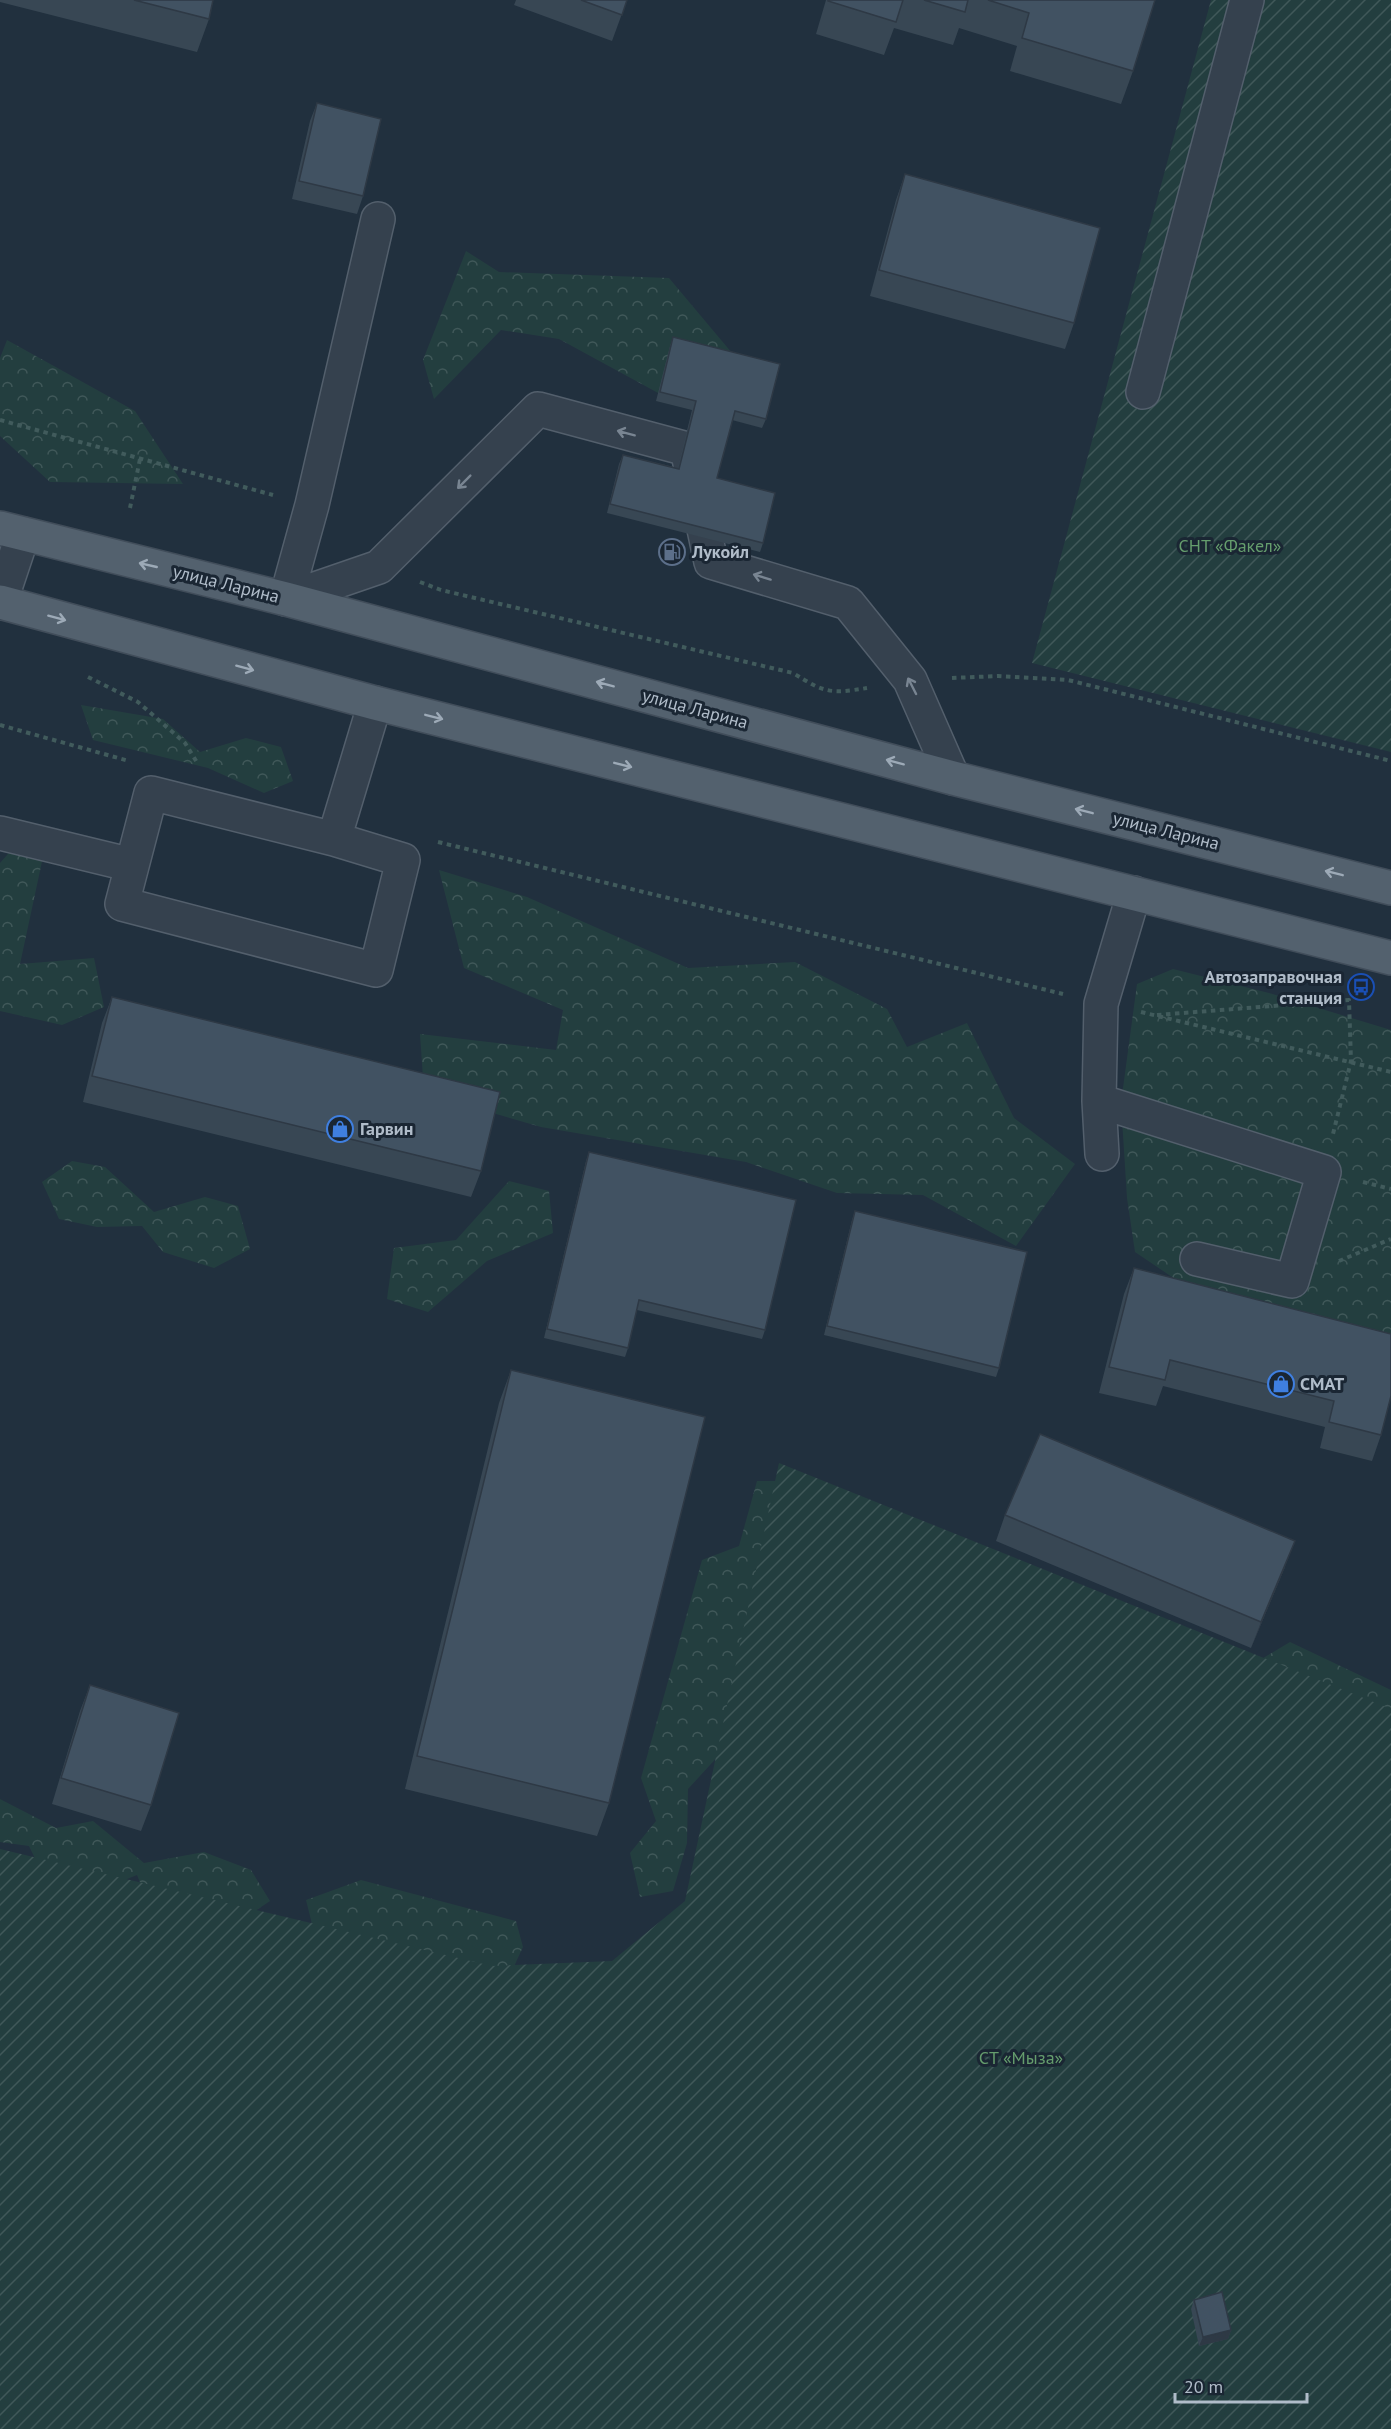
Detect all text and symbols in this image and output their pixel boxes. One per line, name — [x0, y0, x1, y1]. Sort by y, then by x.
one-way arrow — [617, 427, 636, 439]
one-way arrow — [457, 475, 472, 489]
park label: СНТ «Факел» — [1179, 534, 1281, 557]
fuel station icon: Лукойл — [657, 537, 687, 567]
place label: Лукойл — [691, 540, 749, 563]
one-way arrow — [139, 559, 158, 570]
street label: улица Ларина — [171, 559, 282, 608]
one-way arrow — [753, 571, 772, 582]
one-way arrow — [47, 612, 66, 624]
one-way arrow — [235, 663, 254, 674]
one-way arrow — [596, 678, 615, 690]
one-way arrow — [906, 678, 917, 696]
street label: улица Ларина — [640, 683, 751, 734]
one-way arrow — [424, 712, 443, 724]
one-way arrow — [886, 756, 905, 768]
one-way arrow — [613, 759, 632, 771]
one-way arrow — [1075, 804, 1094, 816]
street label: улица Ларина — [1111, 806, 1222, 855]
one-way arrow — [1325, 867, 1344, 879]
place label: Автозаправочная станция — [1205, 965, 1342, 1009]
bus stop icon: Автозаправочная станция — [1346, 972, 1376, 1002]
shop icon: Гарвин — [325, 1114, 355, 1144]
place label: Гарвин — [360, 1117, 413, 1140]
shop icon: СМАТ — [1266, 1369, 1296, 1399]
place label: СМАТ — [1300, 1372, 1345, 1395]
park label: СТ «Мыза» — [979, 2046, 1063, 2069]
scale bar — [1175, 2366, 1307, 2404]
text: 20 m — [1184, 2375, 1223, 2398]

